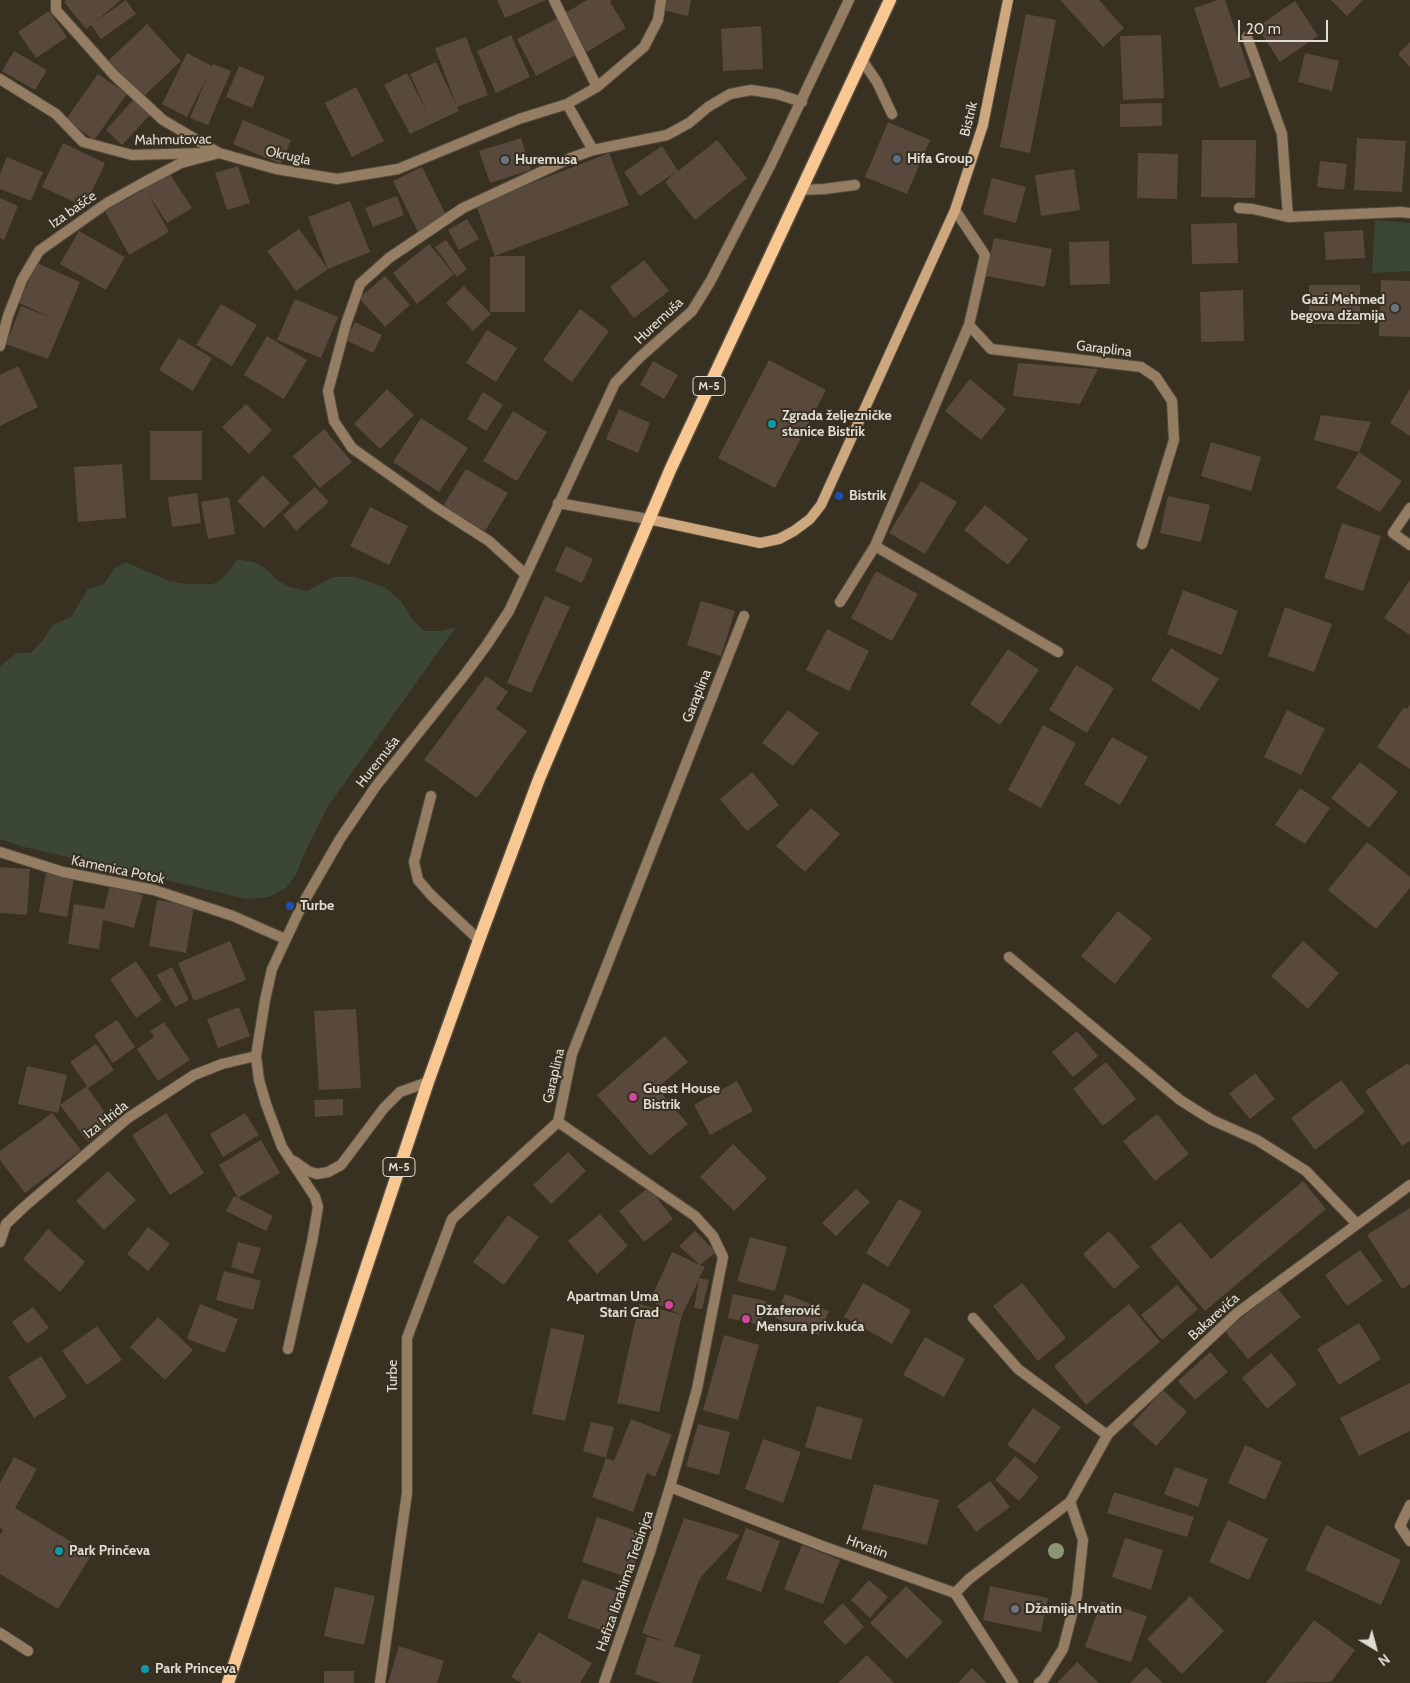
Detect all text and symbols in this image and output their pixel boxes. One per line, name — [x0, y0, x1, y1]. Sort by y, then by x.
scale bar — [1240, 10, 1330, 42]
text: 20 m — [1246, 20, 1281, 38]
street label: Bistrik — [957, 100, 981, 138]
street label: Mahmutovac — [134, 131, 212, 149]
street label: Okrugla — [264, 143, 312, 169]
place label: Hifa Group — [907, 151, 973, 167]
place label: Huremusa — [515, 152, 577, 168]
marker: Hifa Group — [891, 153, 903, 165]
marker: Huremusa — [499, 154, 511, 166]
street label: Iza bašče — [46, 188, 100, 232]
place label: Gazi Mehmed begova džamija — [1291, 292, 1385, 324]
street label: Huremuša — [631, 294, 687, 348]
marker: Gazi Mehmed begova džamija — [1389, 302, 1401, 314]
street label: Garaplina — [1075, 337, 1133, 361]
road number: M-5 — [693, 376, 725, 396]
place label: Zgrada željezničke stanice Bistrik — [782, 408, 892, 441]
marker: Zgrada željezničke stanice Bistrik — [766, 418, 778, 430]
place label: Bistrik — [849, 488, 887, 504]
marker: Bistrik — [833, 490, 845, 502]
street label: Garaplina — [679, 667, 715, 725]
street label: Huremuša — [353, 733, 403, 791]
street label: Kamenica Potok — [70, 852, 166, 888]
place label: Turbe — [300, 898, 334, 914]
marker: Turbe — [284, 900, 296, 912]
street label: Garaplina — [540, 1047, 568, 1105]
place label: Guest House Bistrik — [643, 1081, 720, 1114]
marker: Guest House Bistrik — [627, 1091, 639, 1103]
street label: Iza Hrida — [81, 1098, 131, 1142]
road number: M-5 — [383, 1158, 415, 1176]
place label: Apartman Uma Stari Grad — [567, 1289, 659, 1321]
street label: Bakarevića — [1185, 1290, 1243, 1344]
marker: Apartman Uma Stari Grad — [663, 1299, 675, 1311]
place label: Džaferović Mensura priv.kuća — [756, 1303, 864, 1335]
marker: Džaferović Mensura priv.kuća — [740, 1313, 752, 1325]
street label: Turbe — [385, 1360, 401, 1392]
street label: Hafiza Ibrahima Trebinjca — [593, 1508, 657, 1654]
street label: Hrvatin — [844, 1532, 890, 1562]
place label: Park Prinčeva — [69, 1543, 150, 1559]
marker: Park Prinčeva — [53, 1545, 65, 1557]
place label: Džamija Hrvatin — [1025, 1601, 1122, 1617]
marker: Džamija Hrvatin — [1009, 1603, 1021, 1615]
north arrow — [1350, 1623, 1400, 1673]
text: N — [1375, 1650, 1393, 1670]
place label: Park Princeva — [155, 1661, 236, 1677]
marker: Park Princeva — [139, 1663, 151, 1675]

